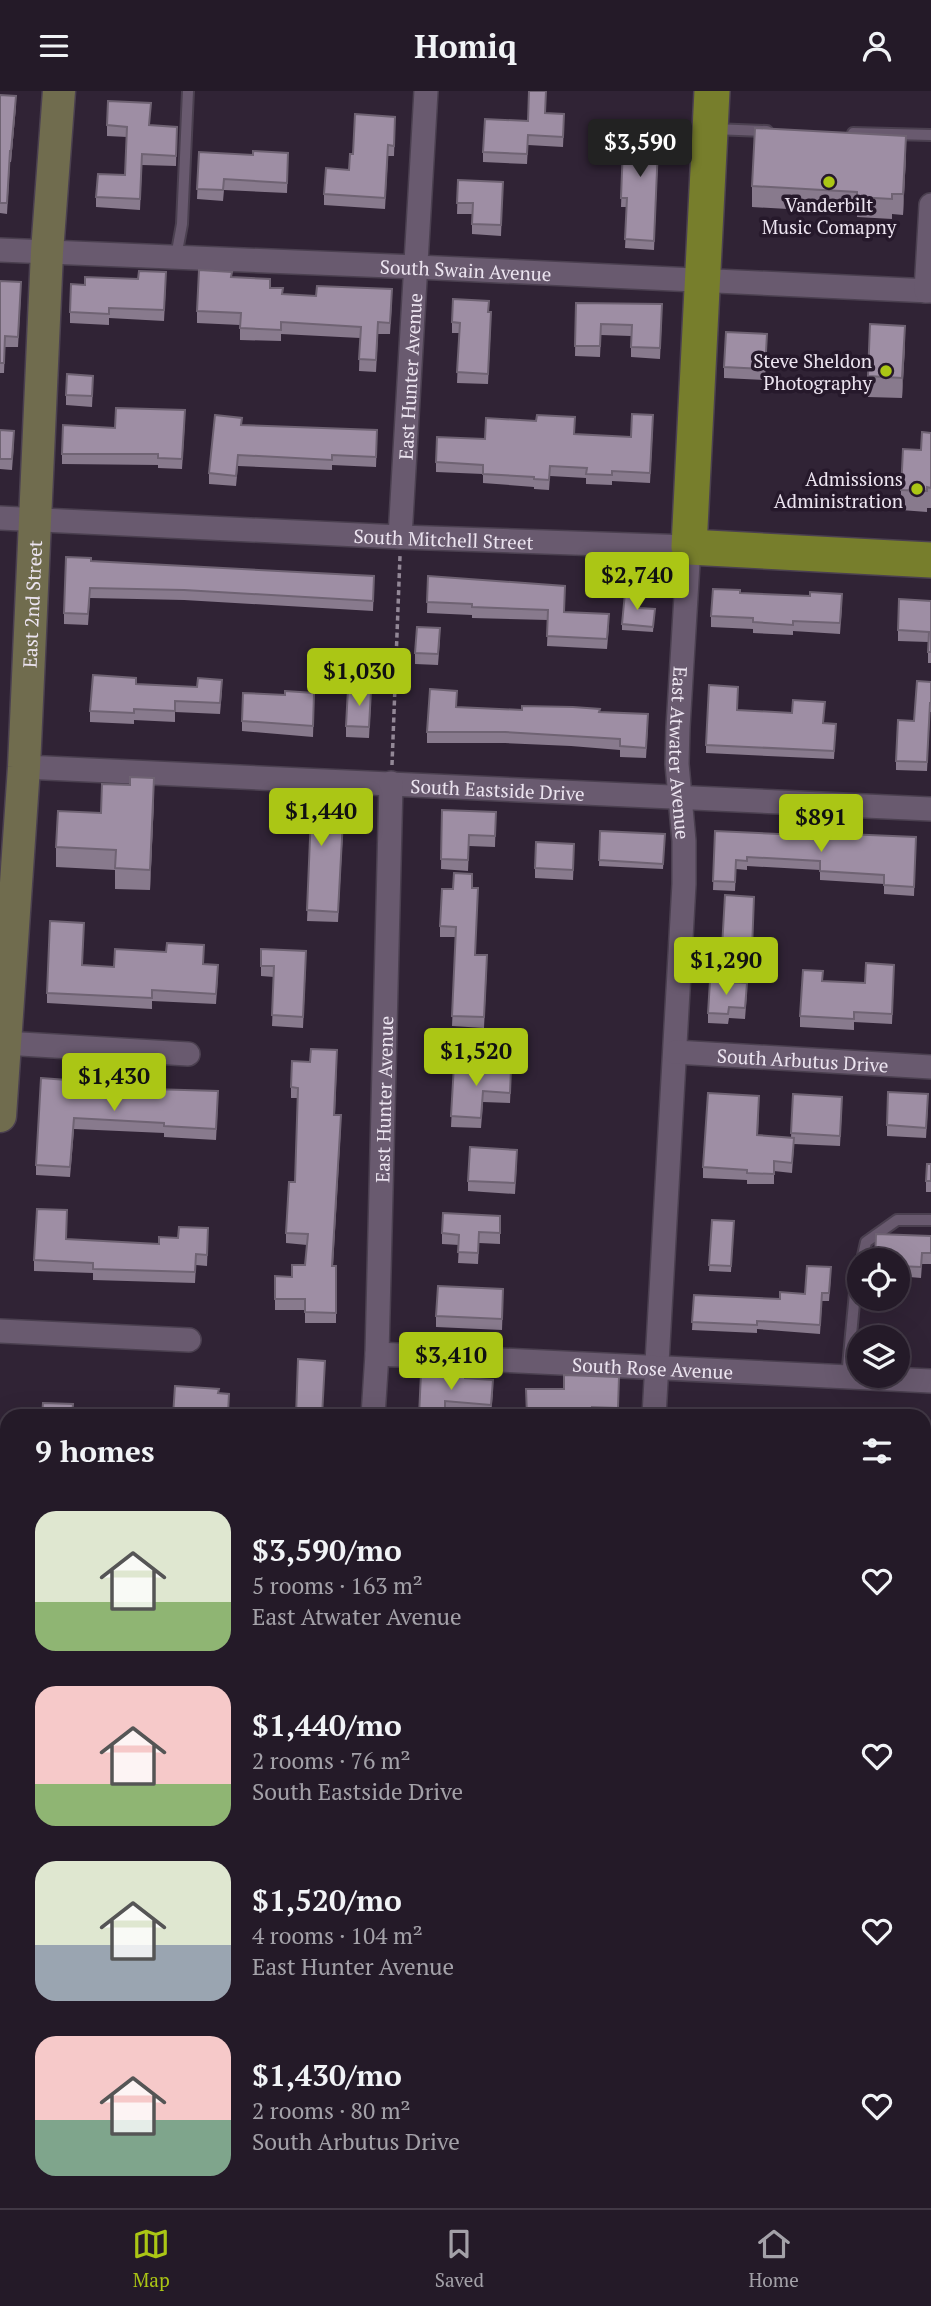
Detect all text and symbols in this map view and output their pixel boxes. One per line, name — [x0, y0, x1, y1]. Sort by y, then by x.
text: Homiq — [414, 25, 517, 67]
icon: menu — [35, 27, 73, 65]
icon: person — [858, 27, 896, 65]
pin: $3,590 — [583, 119, 697, 179]
text: $3,590 — [604, 126, 676, 157]
marker: Vanderbilt Music Comapny — [821, 174, 837, 190]
place label: Vanderbilt Music Comapny — [762, 192, 897, 239]
street label: South Swain Avenue — [379, 253, 552, 286]
street label: East Hunter Avenue — [392, 292, 427, 460]
place label: Steve Sheldon Photography — [753, 348, 872, 395]
marker: Steve Sheldon Photography — [878, 363, 894, 379]
place label: Admissions Administration — [774, 466, 903, 513]
marker: Admissions Administration — [909, 481, 925, 497]
street label: South Mitchell Street — [353, 522, 534, 554]
street label: East 2nd Street — [16, 540, 47, 668]
pin: $2,740 — [580, 553, 694, 612]
text: $2,740 — [601, 559, 673, 590]
pin: $1,030 — [302, 649, 416, 708]
text: $1,030 — [323, 655, 395, 686]
street label: East Atwater Avenue — [664, 666, 696, 840]
street label: South Eastside Drive — [410, 772, 585, 805]
pin: $1,440 — [264, 789, 378, 848]
text: $1,440 — [285, 795, 357, 826]
pin: $891 — [780, 795, 862, 854]
text: $891 — [795, 801, 847, 832]
pin: $1,290 — [669, 937, 783, 997]
text: $1,290 — [690, 944, 762, 975]
street label: East Hunter Avenue — [369, 1015, 398, 1183]
pin: $1,520 — [419, 1028, 533, 1088]
text: $1,520 — [440, 1035, 512, 1066]
street label: South Arbutus Drive — [716, 1042, 889, 1077]
pin: $1,430 — [57, 1053, 171, 1113]
text: $1,430 — [78, 1060, 150, 1091]
map controls — [847, 1248, 910, 1388]
button: locate — [847, 1248, 910, 1311]
button: layers — [847, 1325, 910, 1388]
pin: $3,410 — [394, 1333, 508, 1392]
text: $3,410 — [415, 1339, 487, 1370]
street label: South Rose Avenue — [572, 1351, 734, 1384]
text: 9 homes — [35, 1431, 154, 1471]
icon: filters — [858, 1432, 896, 1470]
text: $3,590/mo — [252, 1530, 402, 1570]
icon: home — [91, 1539, 175, 1623]
icon: heart — [858, 1562, 896, 1600]
text: 5 rooms · 163 m² — [252, 1570, 423, 1601]
text: East Atwater Avenue — [252, 1601, 462, 1632]
text: $1,440/mo — [252, 1705, 402, 1745]
icon: home — [91, 1714, 175, 1798]
icon: heart — [858, 1737, 896, 1775]
text: 2 rooms · 76 m² — [252, 1745, 411, 1776]
text: South Eastside Drive — [252, 1776, 463, 1807]
text: $1,520/mo — [252, 1880, 402, 1920]
icon: home — [91, 1889, 175, 1973]
icon: heart — [858, 1912, 896, 1950]
text: 4 rooms · 104 m² — [252, 1920, 423, 1951]
text: East Hunter Avenue — [252, 1951, 454, 1982]
text: $1,430/mo — [252, 2055, 402, 2095]
icon: home — [91, 2064, 175, 2148]
icon: heart — [858, 2087, 896, 2125]
text: 2 rooms · 80 m² — [252, 2095, 411, 2126]
text: South Arbutus Drive — [252, 2126, 460, 2157]
tab: Map — [132, 2225, 170, 2292]
tab: Saved — [435, 2225, 484, 2292]
tab: Home — [748, 2225, 799, 2292]

